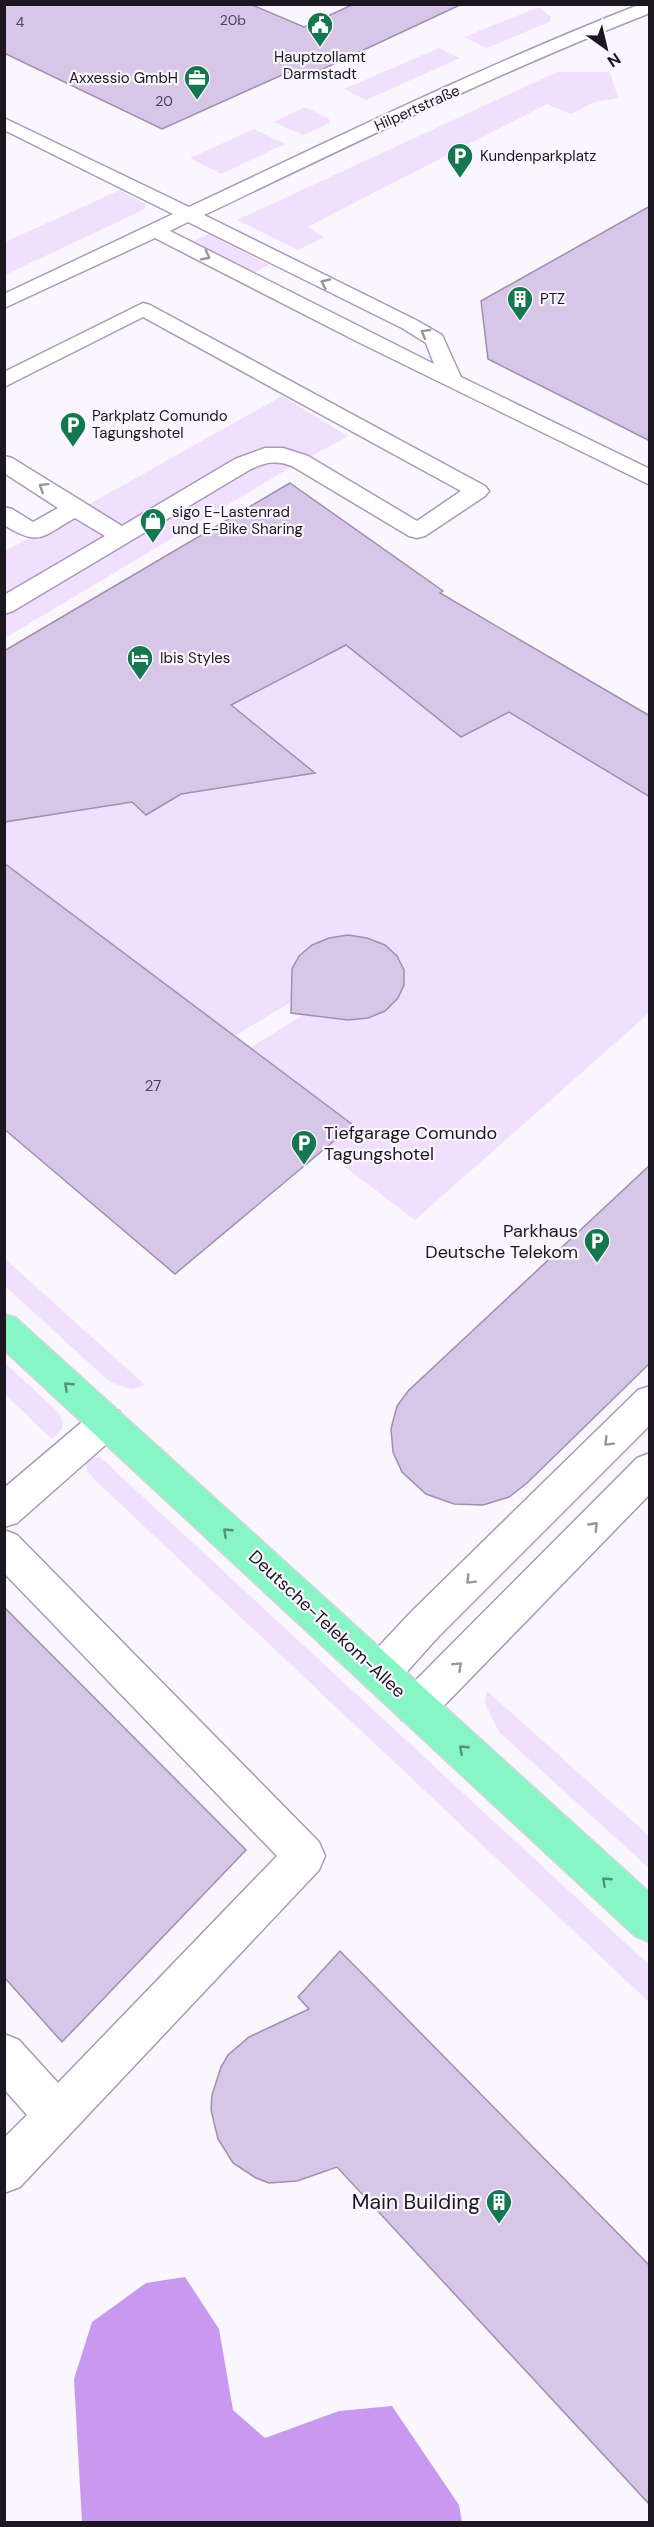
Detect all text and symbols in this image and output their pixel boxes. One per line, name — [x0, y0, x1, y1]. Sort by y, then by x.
public building icon: Hauptzollamt Darmstadt — [305, 10, 335, 48]
house number: 20b — [220, 11, 246, 29]
house number: 4 — [16, 13, 25, 31]
north arrow — [576, 18, 636, 78]
place label: Hauptzollamt Darmstadt — [274, 47, 366, 84]
text: N — [603, 48, 625, 72]
office icon: Axxessio GmbH — [182, 63, 212, 101]
place label: Axxessio GmbH — [69, 68, 178, 88]
street label: Hilpertstraße — [371, 80, 463, 136]
house number: 20 — [155, 92, 173, 110]
parking icon: Kundenparkplatz — [445, 141, 475, 179]
place label: Kundenparkplatz — [480, 146, 596, 166]
one-way arrow — [200, 249, 211, 261]
one-way arrow — [321, 278, 332, 290]
building icon: PTZ — [505, 284, 535, 322]
place label: PTZ — [540, 289, 565, 309]
one-way arrow — [421, 329, 432, 341]
place label: Parkplatz Comundo Tagungshotel — [92, 406, 228, 443]
parking icon: Parkplatz Comundo Tagungshotel — [58, 410, 88, 448]
one-way arrow — [38, 483, 49, 494]
place label: sigo E-Lastenrad und E-Bike Sharing — [172, 502, 303, 539]
shop icon: sigo E-Lastenrad und E-Bike Sharing — [138, 506, 168, 544]
hotel icon: Ibis Styles — [125, 643, 155, 681]
place label: Ibis Styles — [160, 648, 230, 668]
house number: 27 — [145, 1076, 161, 1096]
place label: Tiefgarage Comundo Tagungshotel — [324, 1121, 497, 1166]
parking icon: Tiefgarage Comundo Tagungshotel — [289, 1128, 319, 1166]
place label: Parkhaus Deutsche Telekom — [425, 1219, 578, 1264]
parking icon: Parkhaus Deutsche Telekom — [582, 1226, 612, 1264]
one-way arrow — [64, 1382, 74, 1393]
one-way arrow — [605, 1434, 616, 1445]
one-way arrow — [587, 1523, 598, 1533]
one-way arrow — [223, 1528, 233, 1539]
street label: Deutsche-Telekom-Allee — [243, 1545, 411, 1703]
one-way arrow — [466, 1573, 477, 1583]
one-way arrow — [451, 1663, 462, 1674]
one-way arrow — [459, 1745, 470, 1756]
one-way arrow — [603, 1877, 613, 1888]
building icon: Main Building — [484, 2187, 514, 2225]
place label: Main Building — [352, 2188, 480, 2216]

